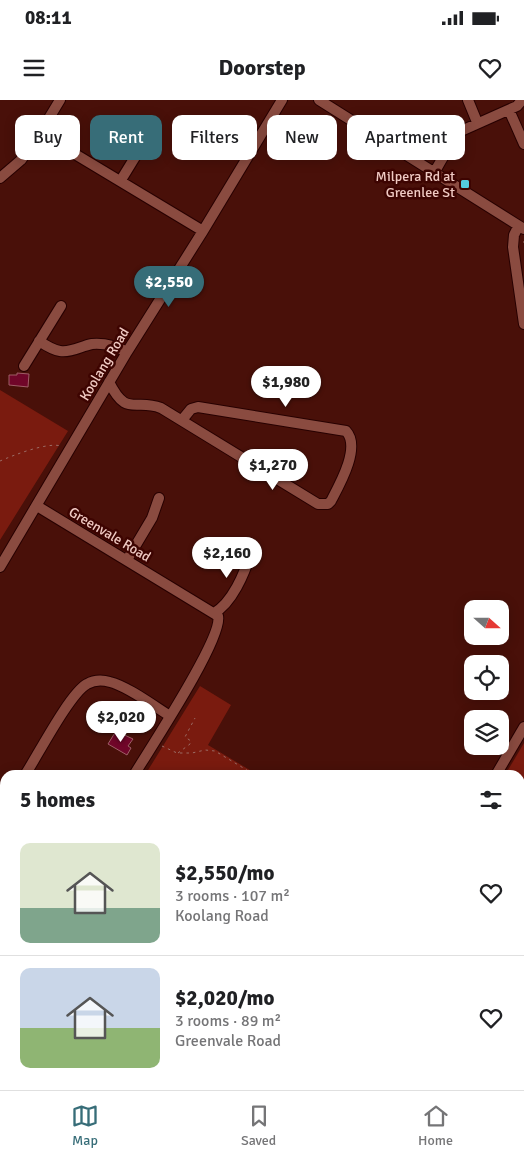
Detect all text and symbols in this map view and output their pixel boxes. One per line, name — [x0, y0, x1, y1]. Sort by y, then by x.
text: 08:11 — [25, 6, 72, 30]
icon: menu — [20, 54, 48, 82]
text: Doorstep — [219, 54, 305, 81]
icon: heart — [476, 54, 504, 82]
chip: Buy — [15, 115, 80, 160]
chip: Rent — [90, 115, 162, 160]
chip: Filters — [172, 115, 257, 160]
chip: New — [267, 115, 337, 160]
chip: Apartment — [347, 115, 465, 160]
place label: Milpera Rd at Greenlee St — [376, 168, 455, 201]
marker: Milpera Rd at Greenlee St — [459, 178, 471, 190]
pin: $2,550 — [128, 266, 210, 308]
text: $2,550 — [145, 272, 193, 292]
street label: Koolang Road — [76, 325, 133, 404]
pin: $1,980 — [245, 366, 327, 408]
text: $1,980 — [262, 372, 310, 392]
pin: $1,270 — [232, 448, 314, 491]
text: $1,270 — [249, 455, 297, 475]
street label: Greenvale Road — [66, 503, 154, 566]
pin: $2,160 — [186, 536, 268, 579]
text: $2,160 — [203, 543, 251, 563]
north arrow — [464, 600, 509, 645]
map controls — [464, 600, 509, 755]
button: locate — [464, 655, 509, 700]
pin: $2,020 — [80, 700, 162, 743]
text: $2,020 — [97, 707, 145, 727]
button: layers — [464, 710, 509, 755]
icon: filters — [477, 786, 505, 814]
text: 5 homes — [20, 787, 95, 813]
text: $2,550/mo — [175, 860, 274, 886]
icon: home — [60, 863, 120, 923]
icon: heart — [477, 879, 505, 907]
text: 3 rooms · 107 m² — [175, 886, 290, 906]
text: Koolang Road — [175, 906, 269, 926]
text: $2,020/mo — [175, 985, 274, 1011]
icon: home — [60, 988, 120, 1048]
icon: heart — [477, 1004, 505, 1032]
text: 3 rooms · 89 m² — [175, 1011, 281, 1031]
text: Greenvale Road — [175, 1031, 281, 1051]
tab: Map — [71, 1102, 99, 1149]
tab: Saved — [241, 1102, 276, 1149]
tab: Home — [418, 1102, 453, 1149]

